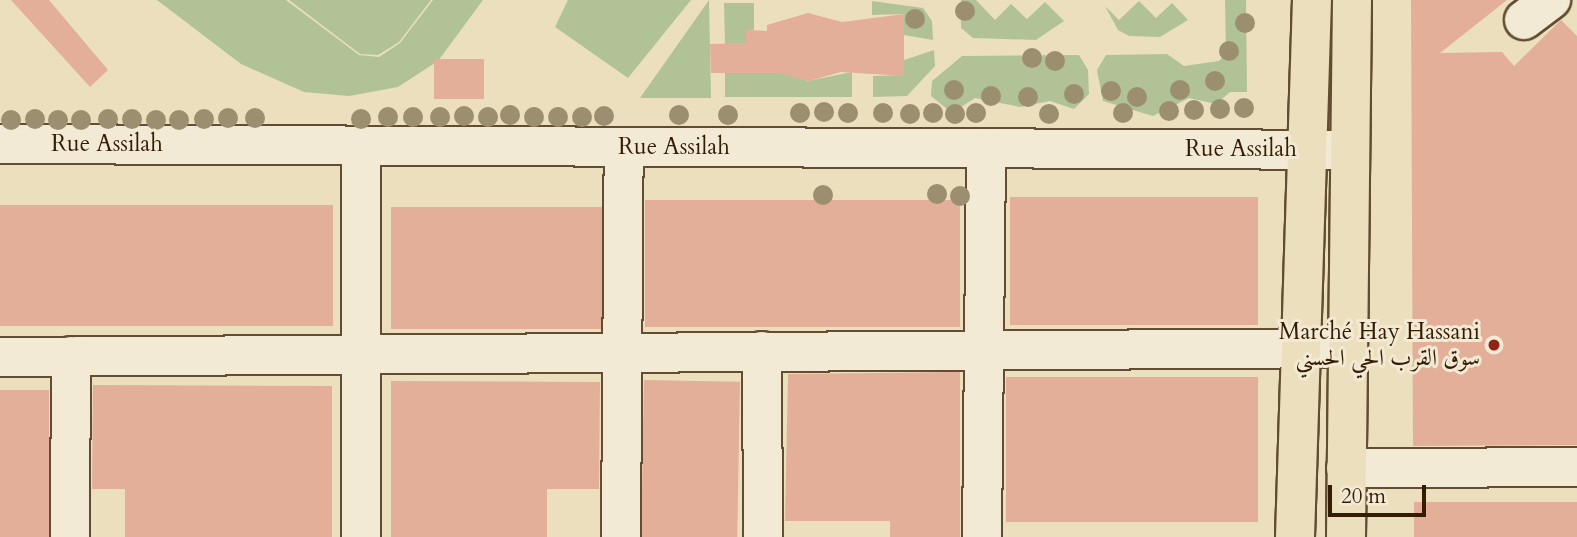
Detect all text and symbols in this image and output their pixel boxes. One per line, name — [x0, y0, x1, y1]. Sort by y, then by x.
street label: Rue Assilah — [51, 130, 163, 158]
street label: Rue Assilah — [618, 133, 730, 161]
street label: Rue Assilah — [1185, 135, 1297, 163]
place label: Marché Hay Hassani سوق القرب الحي الحسني — [1279, 318, 1480, 372]
marker: Marché Hay Hassani سوق القرب الحي الحسني — [1486, 337, 1502, 353]
scale bar — [1332, 470, 1430, 514]
text: 20 m — [1341, 482, 1386, 511]

